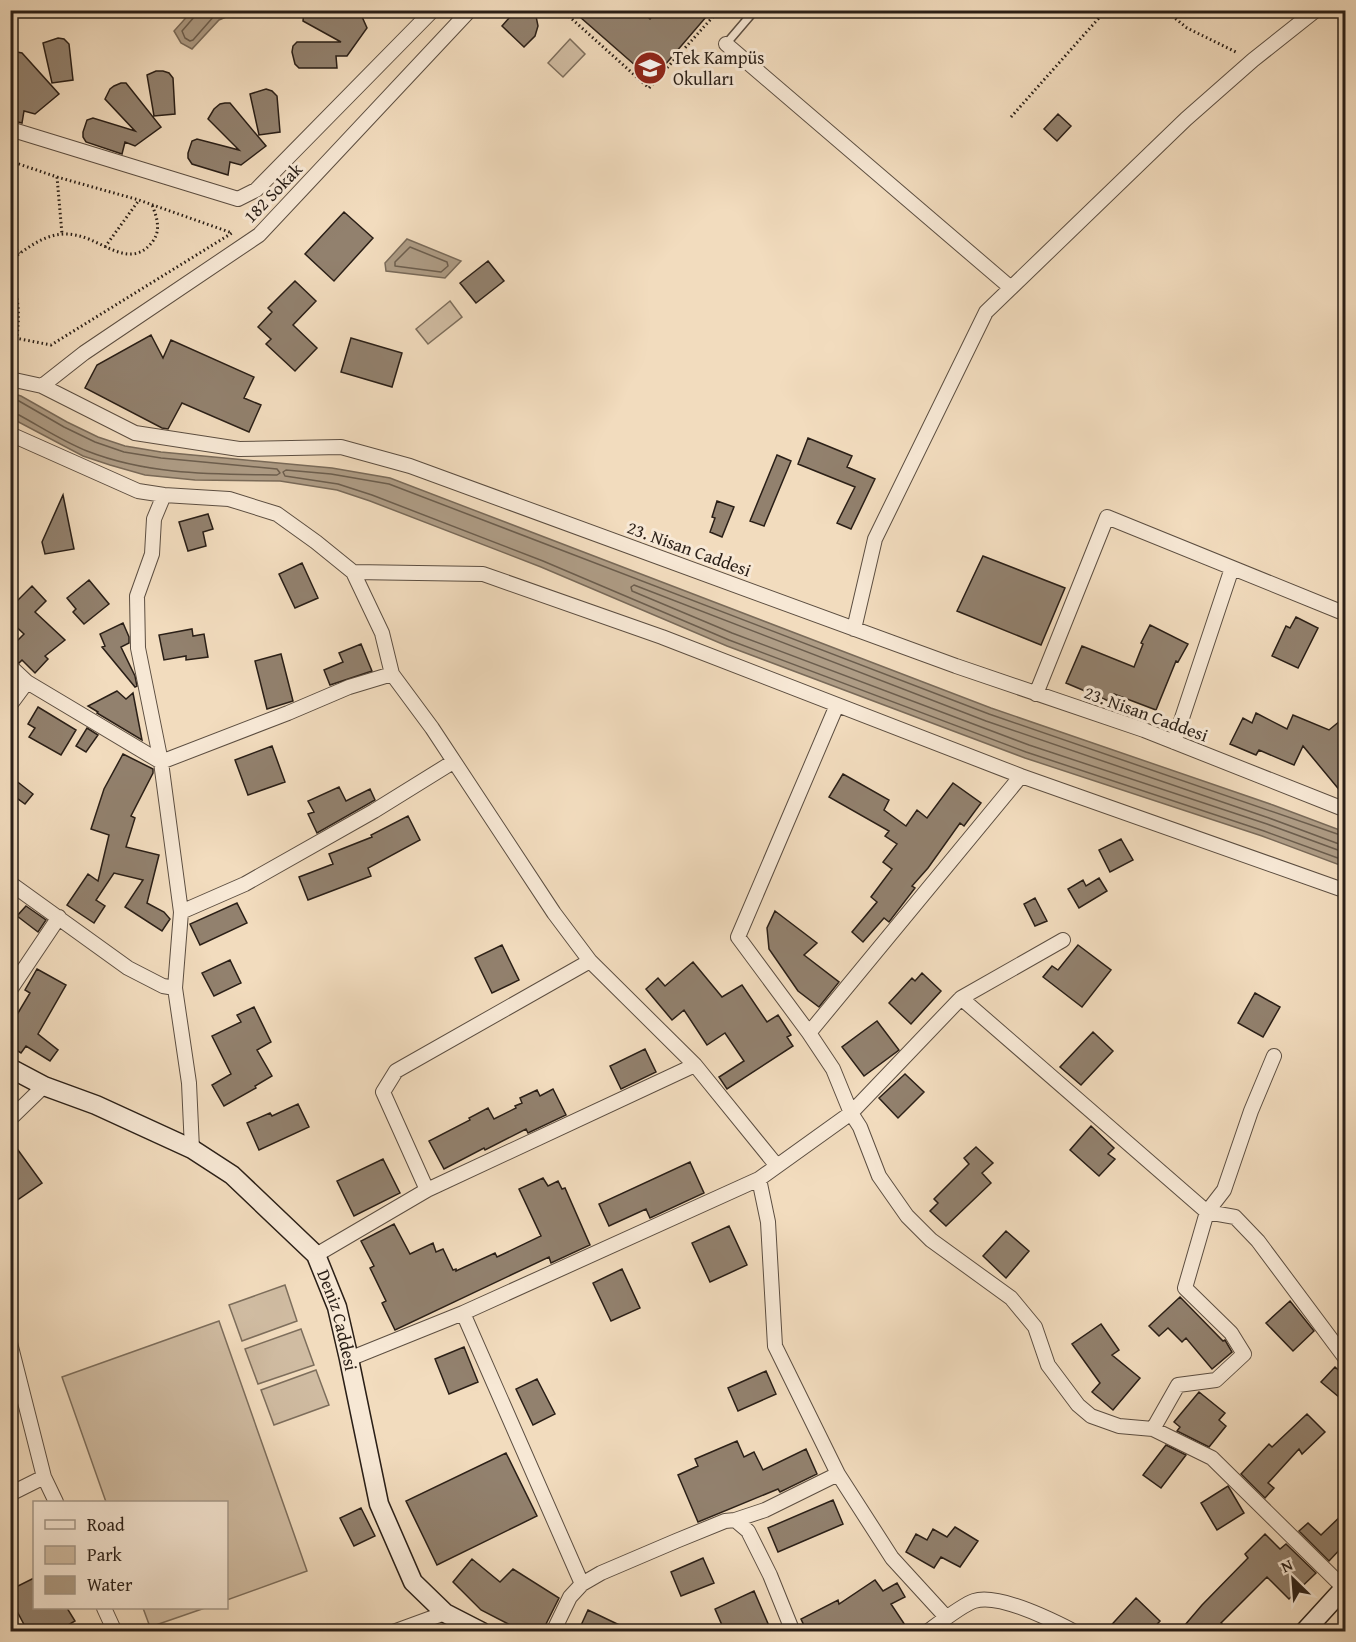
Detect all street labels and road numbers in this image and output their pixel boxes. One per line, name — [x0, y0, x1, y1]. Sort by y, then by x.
street label: 182 Sokak — [237, 156, 309, 229]
street label: 23. Nisan Caddesi — [623, 514, 755, 584]
street label: 23. Nisan Caddesi — [1080, 679, 1212, 749]
street label: Deniz Caddesi — [310, 1265, 365, 1373]

